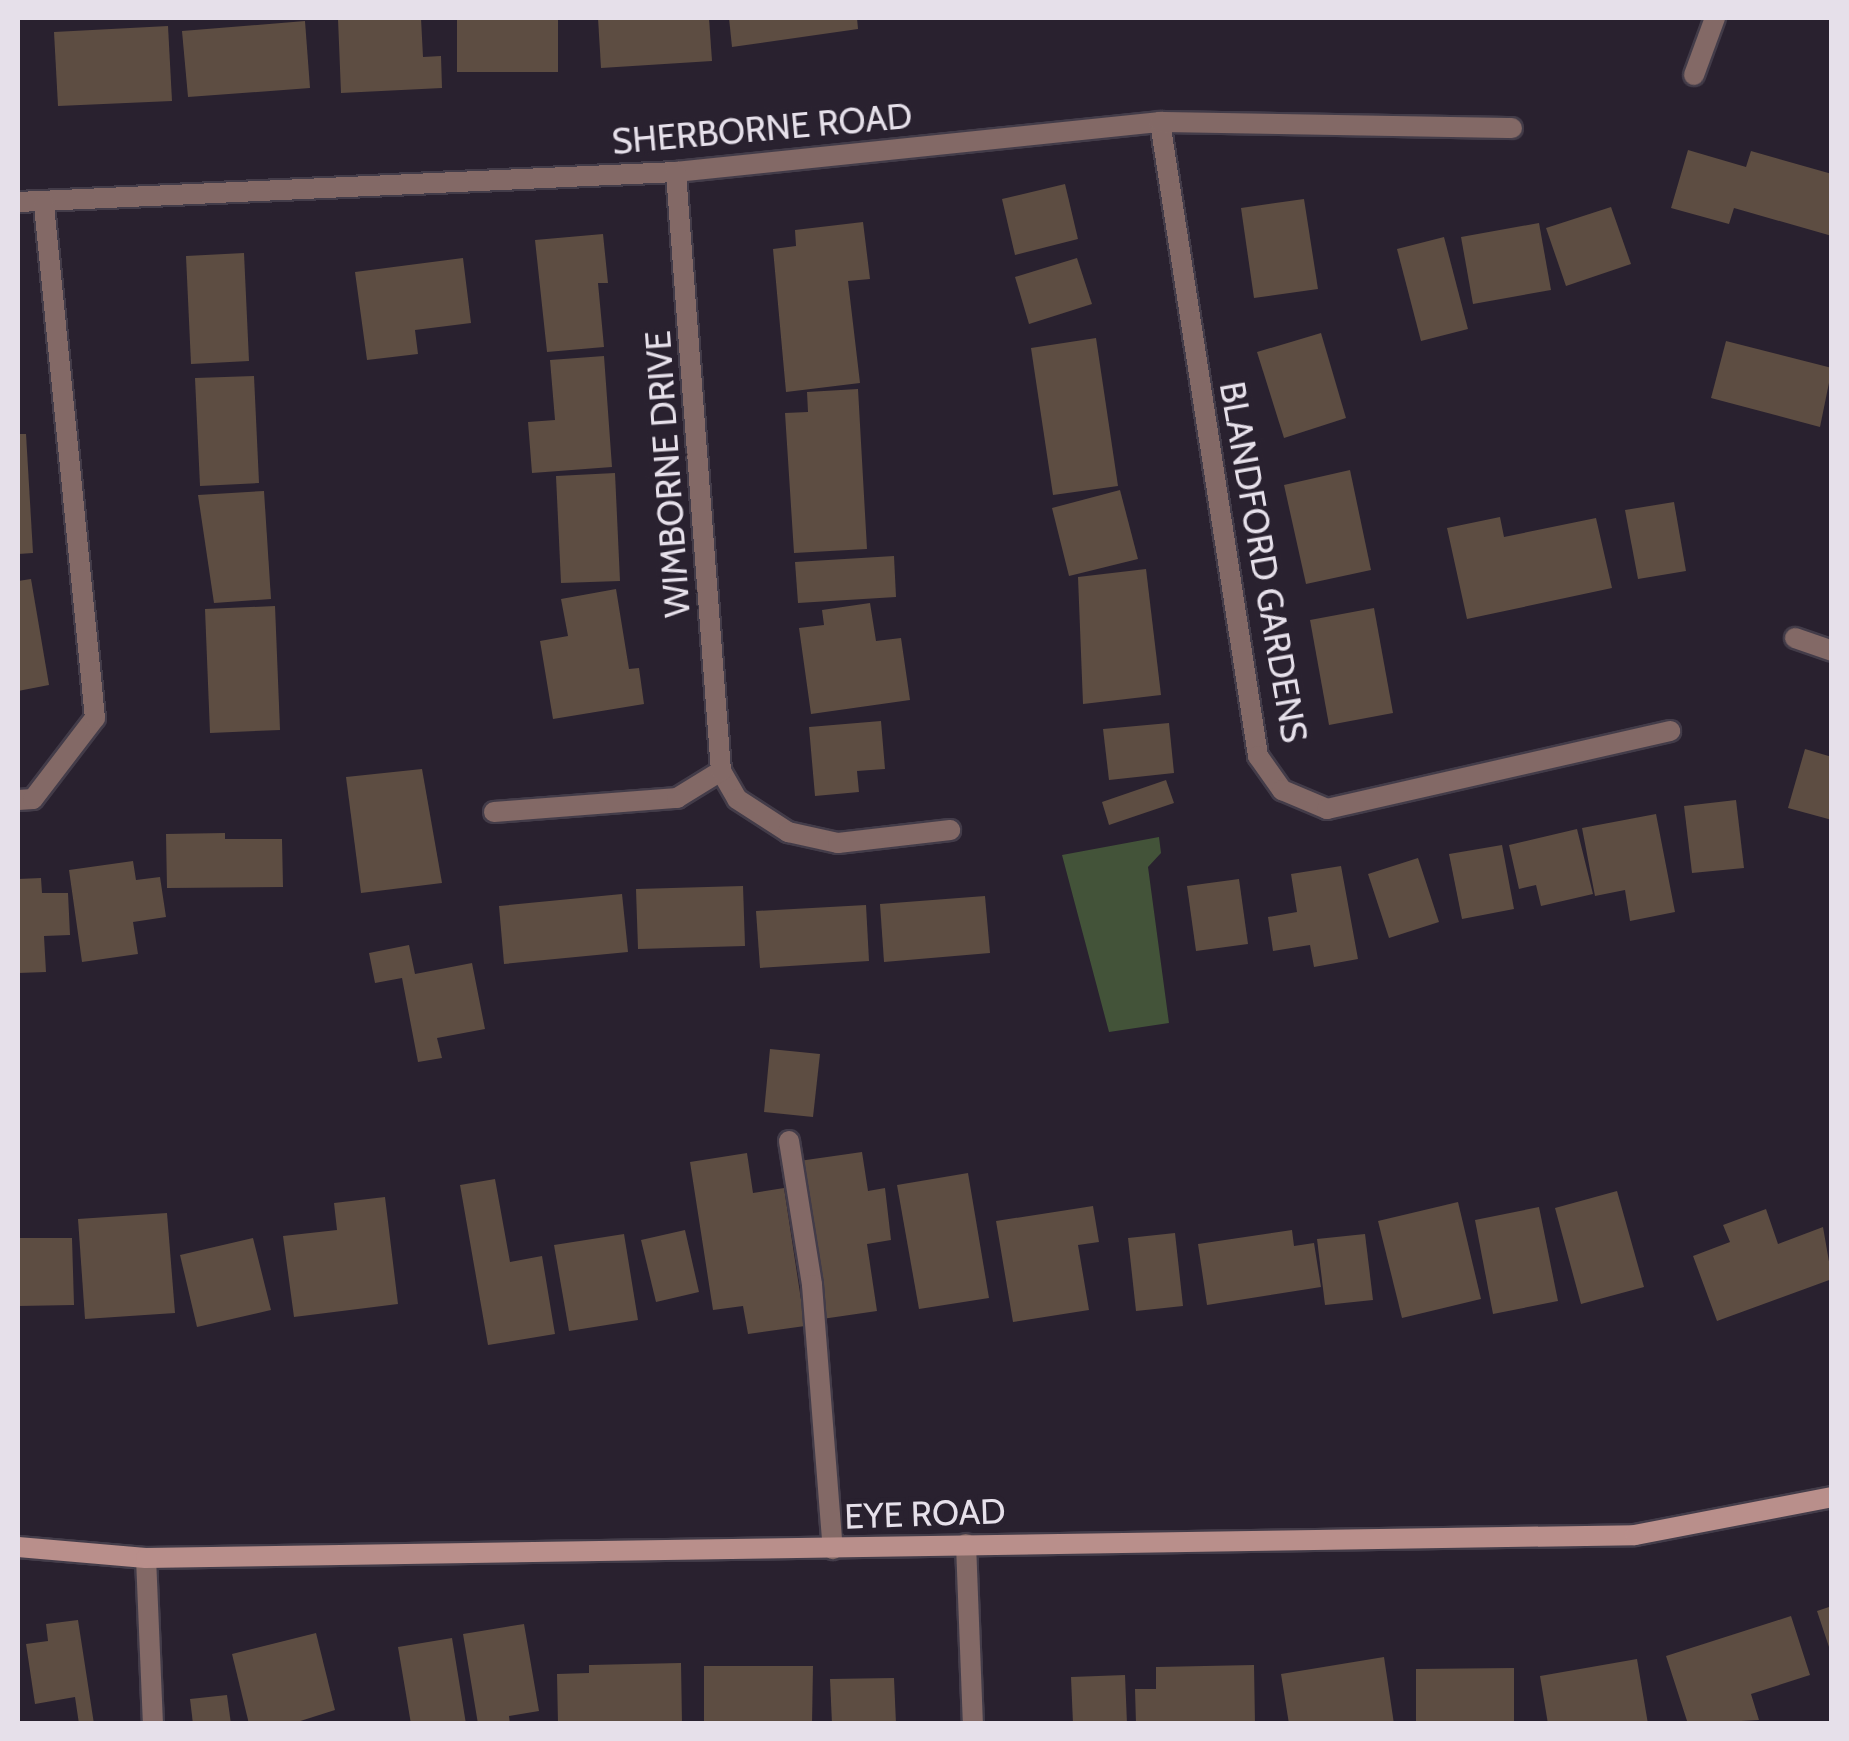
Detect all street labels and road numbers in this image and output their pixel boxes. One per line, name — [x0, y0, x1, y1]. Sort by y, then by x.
street label: SHERBORNE ROAD — [610, 95, 914, 163]
street label: WIMBORNE DRIVE — [637, 329, 699, 619]
street label: BLANDFORD GARDENS — [1211, 378, 1315, 746]
street label: EYE ROAD — [844, 1490, 1006, 1538]

